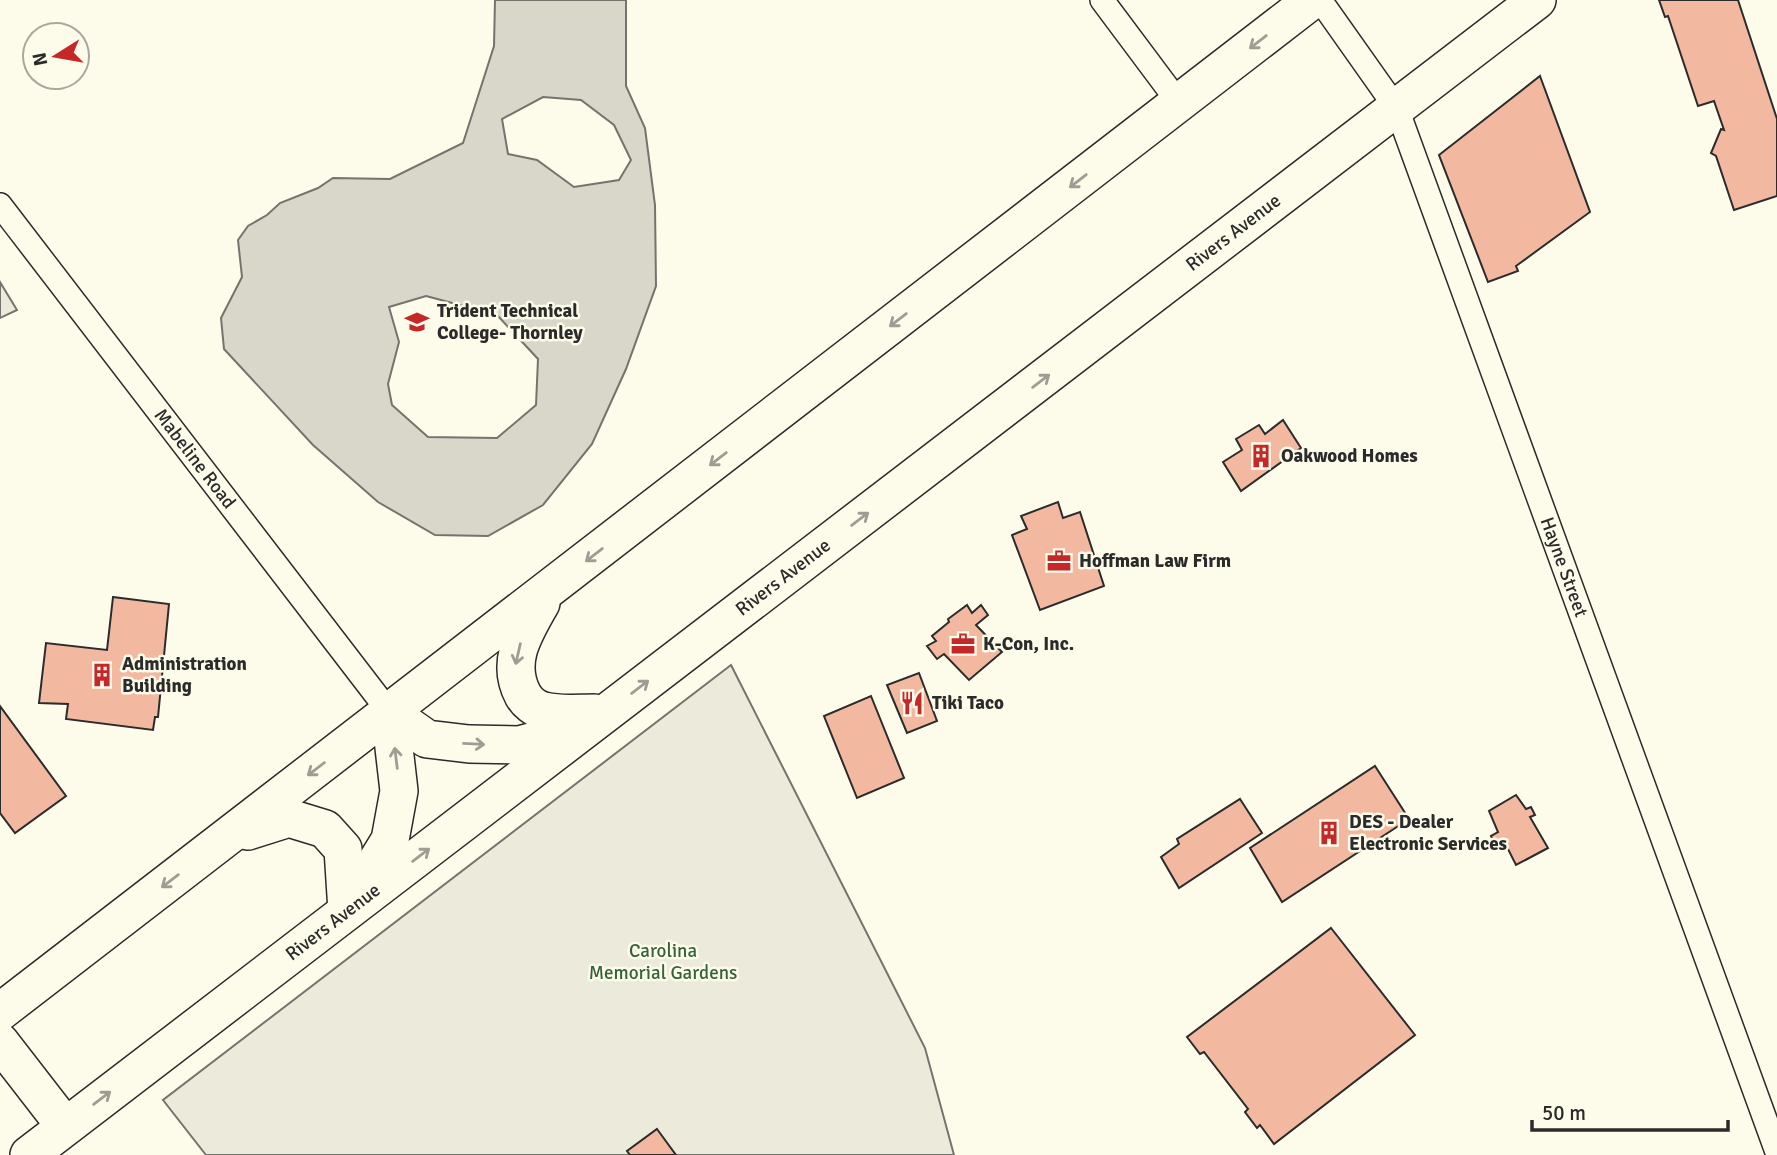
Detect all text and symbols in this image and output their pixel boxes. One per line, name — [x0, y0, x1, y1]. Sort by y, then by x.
north arrow — [21, 21, 91, 91]
one-way arrow — [1249, 34, 1267, 49]
text: N — [27, 50, 53, 68]
one-way arrow — [1069, 173, 1087, 188]
street label: Rivers Avenue — [1181, 189, 1286, 277]
place label: Trident Technical College- Thornley — [437, 299, 583, 345]
school or university icon: Trident Technical College- Thornley — [403, 308, 431, 336]
one-way arrow — [888, 312, 907, 327]
one-way arrow — [1031, 373, 1049, 388]
street label: Mabeline Road — [149, 404, 241, 514]
building icon: Oakwood Homes — [1247, 442, 1275, 470]
place label: Oakwood Homes — [1281, 444, 1418, 468]
one-way arrow — [709, 452, 727, 467]
one-way arrow — [850, 511, 869, 526]
street label: Hayne Street — [1535, 514, 1593, 621]
street label: Rivers Avenue — [731, 533, 835, 621]
office icon: Hoffman Law Firm — [1045, 547, 1073, 575]
one-way arrow — [585, 548, 604, 563]
place label: Hoffman Law Firm — [1079, 549, 1231, 573]
office icon: K-Con, Inc. — [949, 630, 977, 658]
place label: K-Con, Inc. — [983, 632, 1074, 656]
one-way arrow — [510, 642, 524, 665]
place label: Administration Building — [122, 652, 247, 698]
building icon: Administration Building — [88, 661, 116, 689]
one-way arrow — [630, 679, 649, 694]
restaurant icon: Tiki Taco — [898, 689, 926, 717]
place label: Tiki Taco — [932, 691, 1004, 715]
one-way arrow — [462, 737, 485, 750]
one-way arrow — [390, 747, 403, 770]
one-way arrow — [307, 762, 326, 777]
place label: DES - Dealer Electronic Services — [1349, 810, 1507, 856]
building icon: DES - Dealer Electronic Services — [1315, 819, 1343, 847]
one-way arrow — [411, 847, 429, 862]
one-way arrow — [161, 873, 180, 888]
street label: Rivers Avenue — [281, 878, 385, 966]
park label: Carolina Memorial Gardens — [589, 939, 737, 985]
scale bar — [1532, 1088, 1728, 1132]
one-way arrow — [93, 1090, 111, 1105]
text: 50 m — [1542, 1100, 1586, 1126]

